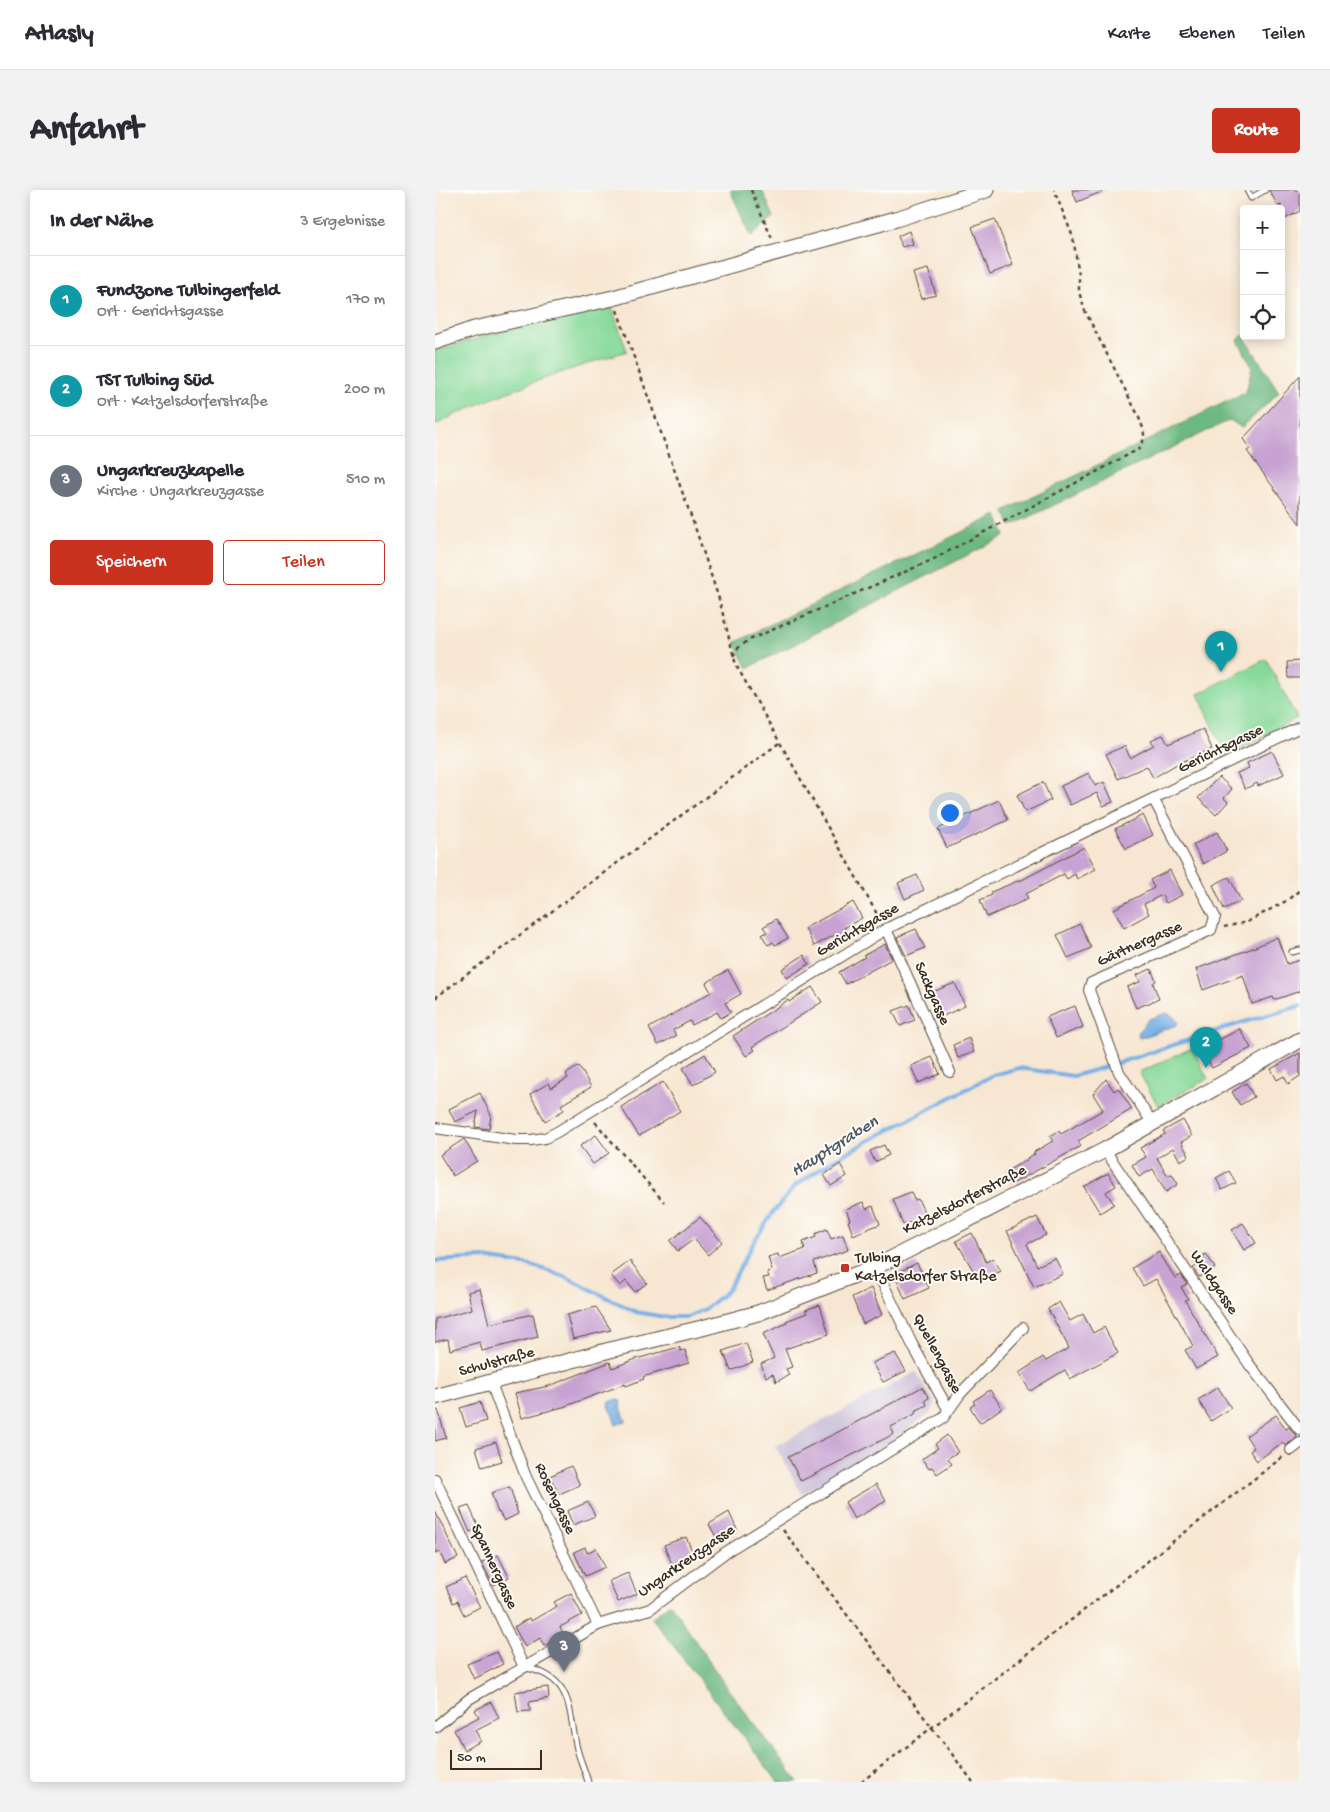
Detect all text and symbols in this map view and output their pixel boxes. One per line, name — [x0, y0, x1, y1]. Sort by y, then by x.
text: Atlasly — [25, 20, 94, 49]
text: Karte — [1108, 24, 1151, 45]
text: Ebenen — [1179, 24, 1235, 45]
text: Teilen — [1263, 24, 1305, 45]
button: Route — [1212, 108, 1300, 153]
text: Anfahrt — [30, 110, 143, 151]
map controls — [1240, 205, 1285, 340]
button: + — [1240, 205, 1285, 250]
text: In der Nähe — [50, 210, 153, 235]
text: 3 Ergebnisse — [300, 213, 385, 232]
button: − — [1240, 250, 1285, 295]
text: Fundzone Tulbingerfeld — [97, 280, 279, 303]
text: 1 — [63, 291, 69, 310]
text: 170 m — [346, 291, 385, 310]
button: locate — [1240, 295, 1285, 340]
text: Ort · Gerichtsgasse — [97, 303, 223, 322]
text: TST Tulbing Süd — [97, 370, 213, 393]
text: 2 — [62, 381, 70, 400]
text: 200 m — [344, 381, 385, 400]
text: Ort · Katzelsdorferstraße — [97, 393, 268, 412]
text: Ungarkreuzkapelle — [97, 460, 244, 483]
text: 3 — [62, 471, 70, 490]
text: 510 m — [346, 471, 385, 490]
text: Kirche · Ungarkreuzgasse — [97, 483, 264, 502]
button: Speichern — [50, 540, 213, 585]
button: Teilen — [223, 540, 385, 585]
pin: 1 — [1205, 631, 1237, 672]
street label: Gerichtsgasse — [1176, 721, 1267, 779]
your location — [937, 800, 963, 826]
street label: Gerichtsgasse — [813, 899, 903, 962]
street label: Gärtnergasse — [1095, 918, 1186, 972]
street label: Sackgasse — [909, 960, 954, 1029]
pin: 2 — [1190, 1027, 1222, 1068]
water label: Hauptgraben — [788, 1112, 883, 1182]
street label: Katzelsdorferstraße — [900, 1161, 1031, 1240]
street label: Waldgasse — [1185, 1247, 1242, 1319]
place label: Tulbing Katzelsdorfer Straße — [854, 1250, 997, 1287]
marker: Tulbing Katzelsdorfer Straße — [839, 1262, 851, 1274]
street label: Quellengasse — [907, 1311, 965, 1398]
street label: Schulstraße — [457, 1344, 538, 1382]
street label: Rosengasse — [529, 1460, 579, 1538]
street label: Ungarkreuzgasse — [635, 1521, 740, 1603]
street label: Spannergasse — [465, 1522, 521, 1613]
pin: 3 — [548, 1631, 580, 1672]
scale bar — [450, 1747, 543, 1770]
text: 50 m — [457, 1750, 486, 1767]

